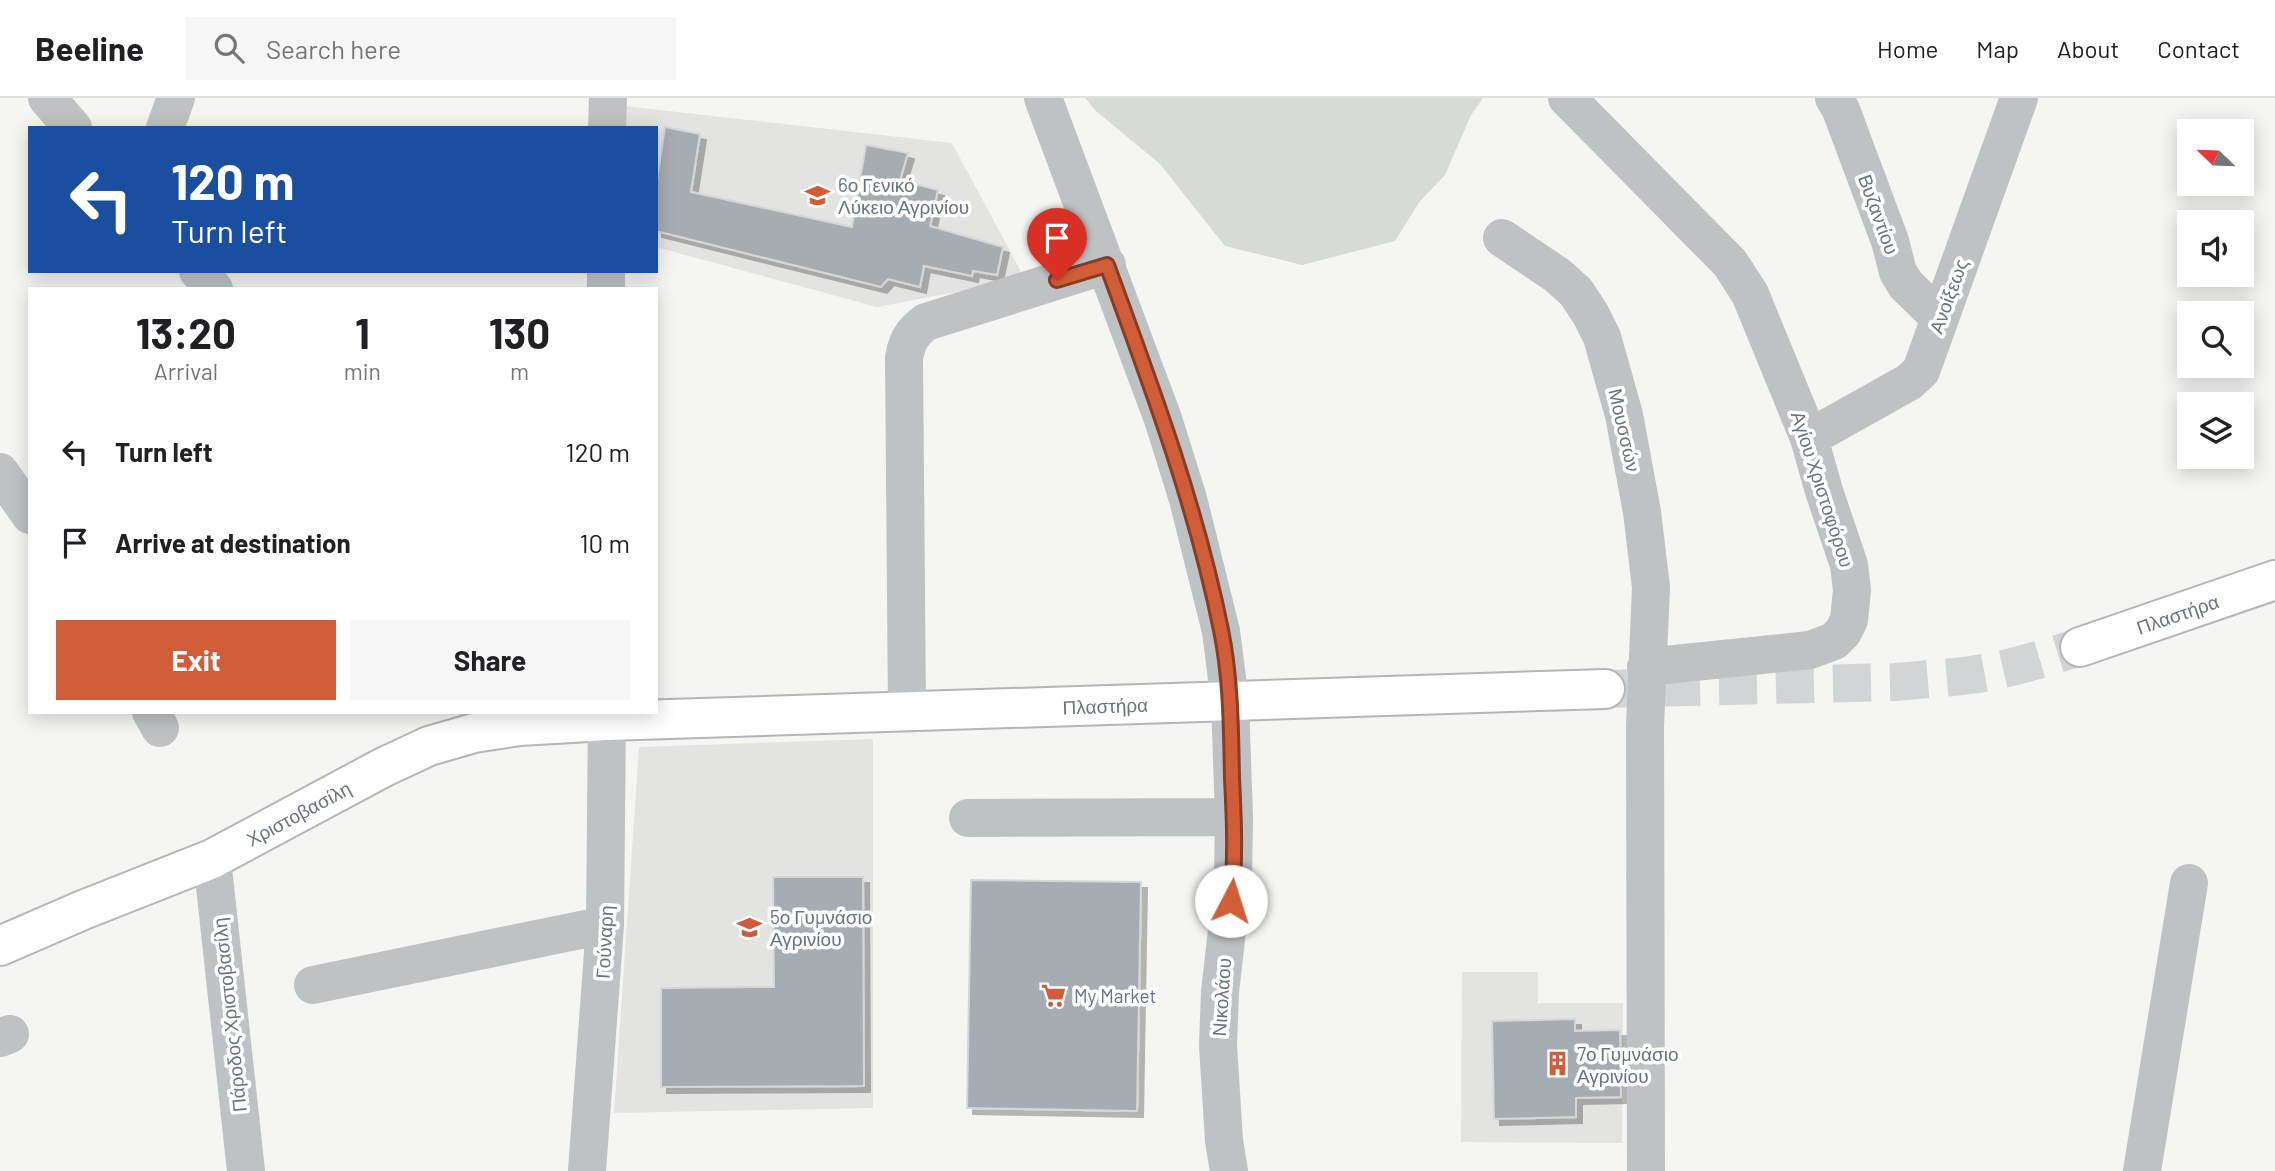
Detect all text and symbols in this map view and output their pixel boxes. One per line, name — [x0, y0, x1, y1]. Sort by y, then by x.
search box — [186, 17, 676, 80]
text: Beeline — [35, 28, 144, 68]
icon: search — [210, 29, 248, 67]
text: Search here — [266, 33, 401, 64]
text: Home — [1877, 34, 1938, 63]
text: Map — [1976, 34, 2019, 63]
text: About — [2057, 34, 2119, 63]
text: Contact — [2157, 34, 2240, 63]
north arrow — [2177, 119, 2254, 196]
map controls — [2177, 119, 2254, 469]
text: 120 m — [171, 151, 294, 210]
icon: left — [56, 154, 147, 245]
street label: Βυζαντίου — [1854, 171, 1904, 257]
place label: 6ο Γενικό Λύκειο Αγρινίου — [838, 173, 969, 218]
school or university icon: 6ο Γενικό Λύκειο Αγρινίου — [804, 181, 832, 209]
pin — [1027, 208, 1087, 280]
button: sound — [2177, 210, 2254, 287]
text: Turn left — [171, 211, 288, 249]
icon: arrive — [1038, 219, 1076, 257]
street label: Ανοίξεως — [1924, 256, 1972, 336]
button: search — [2177, 301, 2254, 378]
text: 13:20 — [136, 307, 236, 357]
text: 1 — [355, 307, 370, 357]
text: 130 — [489, 307, 550, 357]
text: Arrival — [154, 357, 218, 385]
text: min — [344, 357, 381, 385]
text: m — [510, 357, 529, 385]
street label: Μουσσών — [1604, 386, 1646, 474]
button: layers — [2177, 392, 2254, 469]
street label: Αγίου Χριστοφόρου — [1787, 408, 1859, 570]
icon: left — [56, 433, 94, 471]
text: Turn left — [115, 436, 213, 467]
text: 120 m — [566, 436, 630, 467]
icon: arrive — [56, 524, 94, 562]
text: Arrive at destination — [115, 527, 351, 558]
text: 10 m — [580, 527, 630, 558]
street label: Πλαστήρα — [2133, 589, 2222, 638]
button: Exit — [56, 620, 336, 700]
button: Share — [350, 620, 630, 700]
street label: Πλαστήρα — [1062, 692, 1148, 718]
street label: Χριστοβασίλη — [242, 776, 354, 850]
position arrow — [1194, 864, 1268, 938]
street label: Γούναρη — [591, 905, 617, 979]
place label: 5ο Γυμνάσιο Αγρινίου — [770, 905, 872, 950]
school or university icon: 5ο Γυμνάσιο Αγρινίου — [736, 913, 764, 941]
street label: Πάροδος Χριστοβασίλη — [207, 917, 251, 1113]
street label: Νικολάου — [1207, 957, 1235, 1037]
supermarket icon: My Market — [1040, 981, 1068, 1009]
place label: My Market — [1074, 984, 1156, 1007]
place label: 7ο Γυμνάσιο Αγρινίου — [1577, 1042, 1679, 1087]
building icon: 7ο Γυμνάσιο Αγρινίου — [1543, 1050, 1571, 1078]

